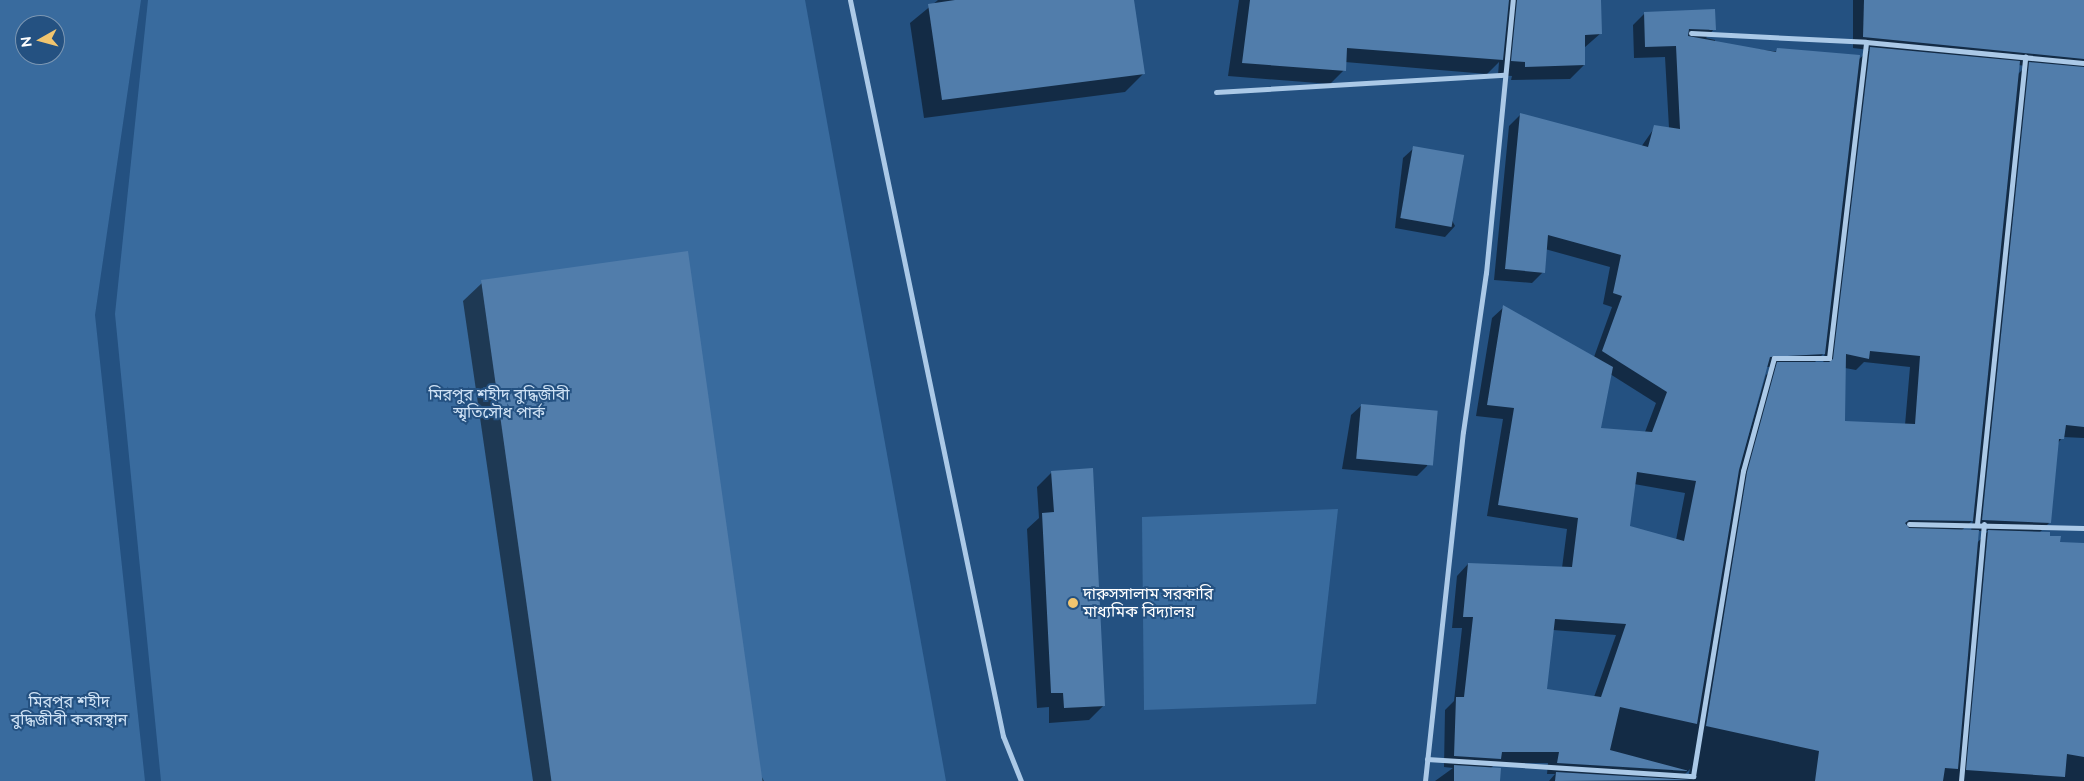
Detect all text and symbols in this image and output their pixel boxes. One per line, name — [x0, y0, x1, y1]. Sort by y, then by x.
north arrow — [15, 15, 65, 65]
text: N — [18, 35, 35, 48]
park label: মিরপুর শহীদ বুদ্ধিজীবী স্মৃতিসৌধ পার্ক — [428, 385, 570, 423]
place label: দারুসসালাম সরকারি মাধ্যমিক বিদ্যালয় — [1083, 584, 1213, 622]
marker: দারুসসালাম সরকারি মাধ্যমিক বিদ্যালয় — [1067, 597, 1079, 609]
park label: মিরপুর শহীদ বুদ্ধিজীবী কবরস্থান — [11, 692, 127, 730]

